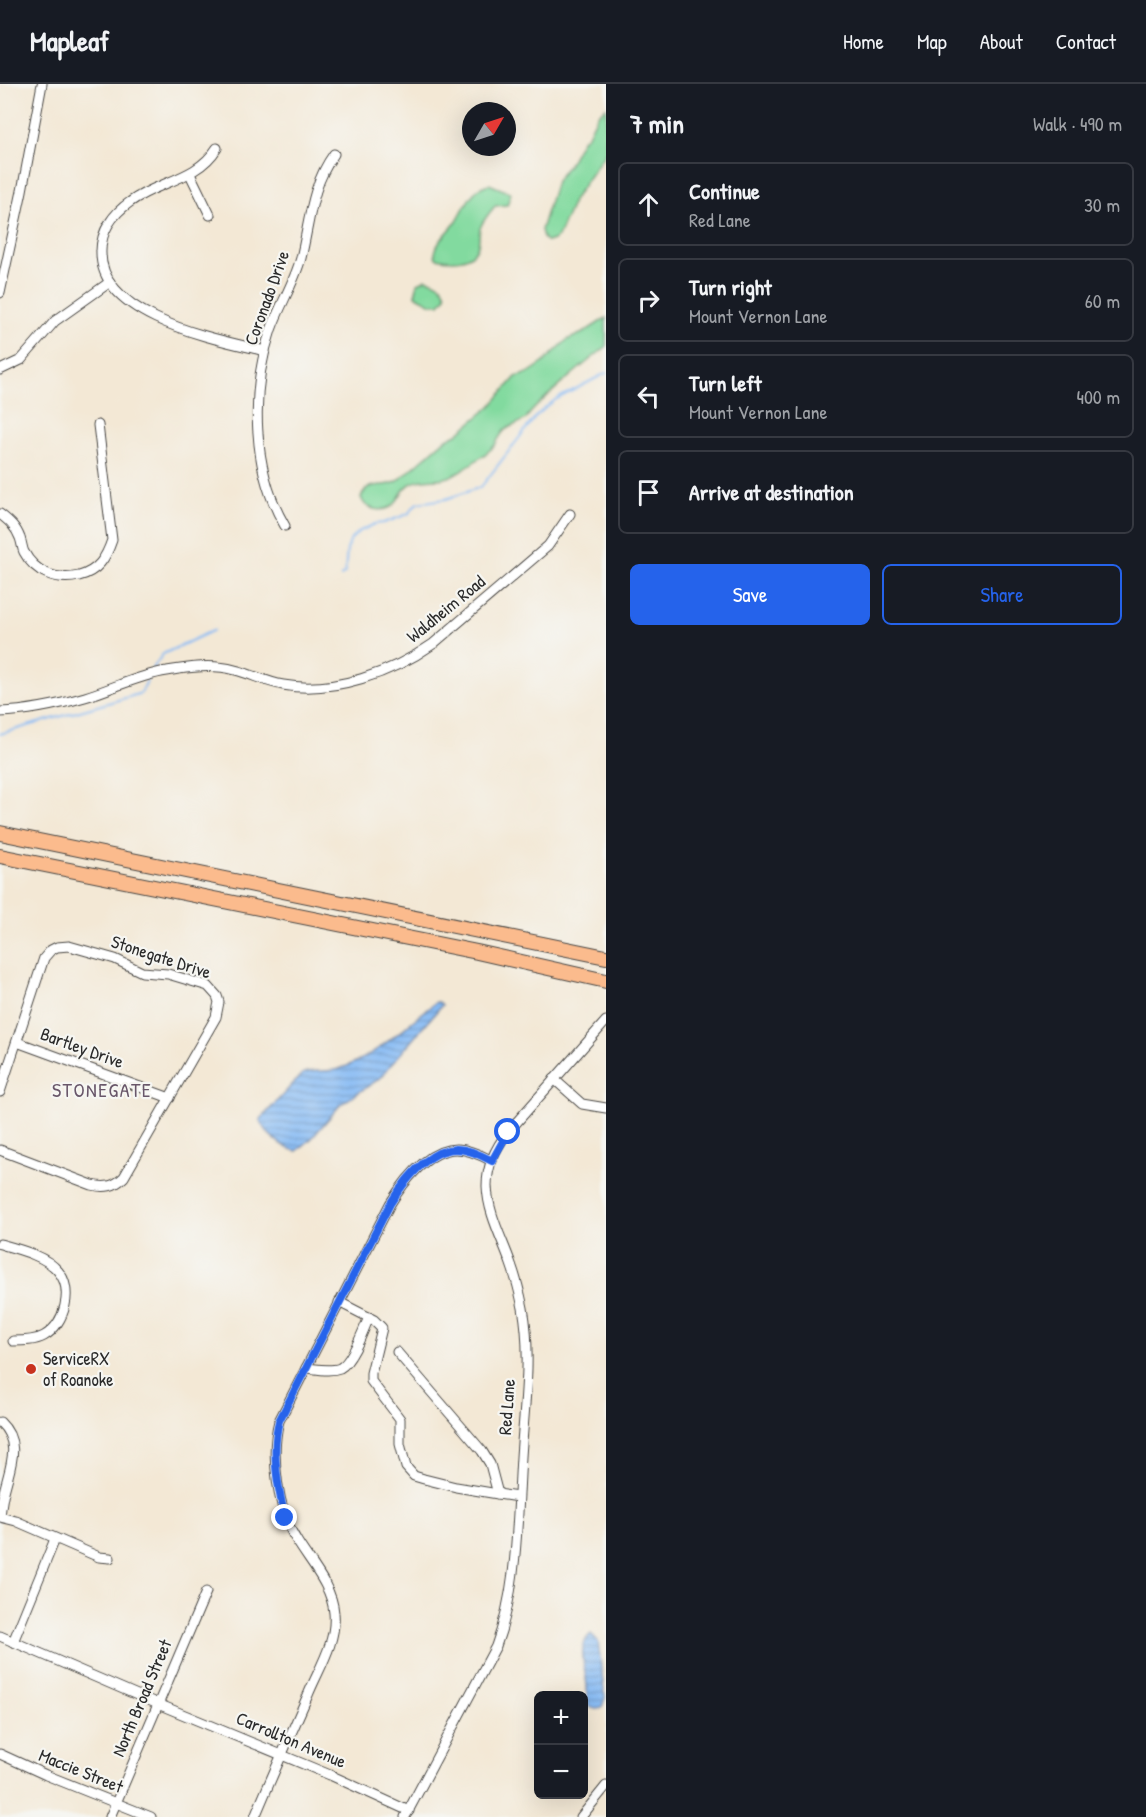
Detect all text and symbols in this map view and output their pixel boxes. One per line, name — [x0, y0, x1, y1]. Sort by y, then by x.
text: Mapleaf — [30, 22, 109, 60]
text: Home — [843, 27, 884, 56]
text: Map — [917, 27, 947, 56]
text: About — [980, 27, 1023, 56]
text: Contact — [1056, 27, 1116, 56]
north arrow — [462, 102, 516, 156]
text: 7 min — [630, 106, 684, 141]
text: Walk · 490 m — [1033, 110, 1122, 137]
text: Continue — [689, 176, 760, 206]
icon: ahead — [632, 188, 665, 221]
text: 30 m — [1084, 191, 1120, 218]
text: Red Lane — [689, 206, 751, 233]
street label: Coronado Drive — [238, 247, 295, 349]
text: Turn right — [689, 272, 772, 302]
icon: right — [632, 284, 665, 317]
text: 60 m — [1085, 287, 1120, 314]
text: Mount Vernon Lane — [689, 302, 827, 329]
text: Turn left — [689, 368, 762, 398]
icon: left — [632, 380, 665, 413]
text: 400 m — [1076, 383, 1120, 410]
text: Mount Vernon Lane — [689, 398, 827, 425]
icon: arrive — [632, 476, 665, 509]
text: Arrive at destination — [689, 477, 854, 507]
button: Save — [630, 564, 870, 625]
button: Share — [882, 564, 1122, 625]
street label: Waldheim Road — [401, 569, 490, 648]
street label: Stonegate Drive — [108, 929, 214, 984]
street label: Bartley Drive — [37, 1021, 127, 1074]
district label: STONEGATE — [52, 1076, 152, 1103]
route start — [494, 1118, 520, 1144]
place label: ServiceRX of Roanoke — [43, 1346, 113, 1392]
marker: ServiceRX of Roanoke — [24, 1362, 38, 1376]
street label: Red Lane — [492, 1378, 521, 1436]
route end — [271, 1504, 297, 1530]
street label: North Broad Street — [106, 1635, 178, 1760]
map controls — [534, 1691, 588, 1799]
button: + — [534, 1691, 588, 1745]
street label: Carrollton Avenue — [232, 1705, 350, 1774]
street label: Maccie Street — [35, 1742, 128, 1799]
button: − — [534, 1745, 588, 1799]

